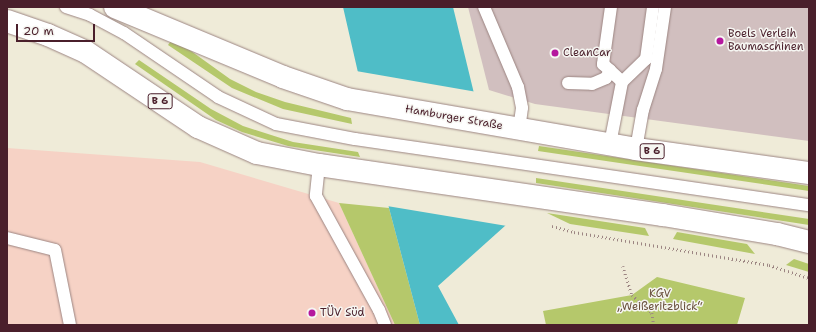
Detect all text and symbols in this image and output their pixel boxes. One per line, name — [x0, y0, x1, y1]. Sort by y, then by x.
scale bar — [18, 16, 97, 42]
text: 20 m — [23, 23, 54, 39]
place label: Boels Verleih Baumaschinen — [728, 28, 803, 54]
marker: Boels Verleih Baumaschinen — [715, 36, 725, 46]
place label: CleanCar — [563, 46, 611, 60]
marker: CleanCar — [550, 48, 560, 58]
road number: B 6 — [147, 93, 173, 109]
street label: Hamburger Straße — [404, 103, 504, 133]
road number: B 6 — [639, 143, 665, 159]
park label: KGV „Weißeritzblick“ — [617, 288, 703, 314]
place label: TÜV Süd — [320, 306, 365, 320]
marker: TÜV Süd — [307, 308, 317, 318]

